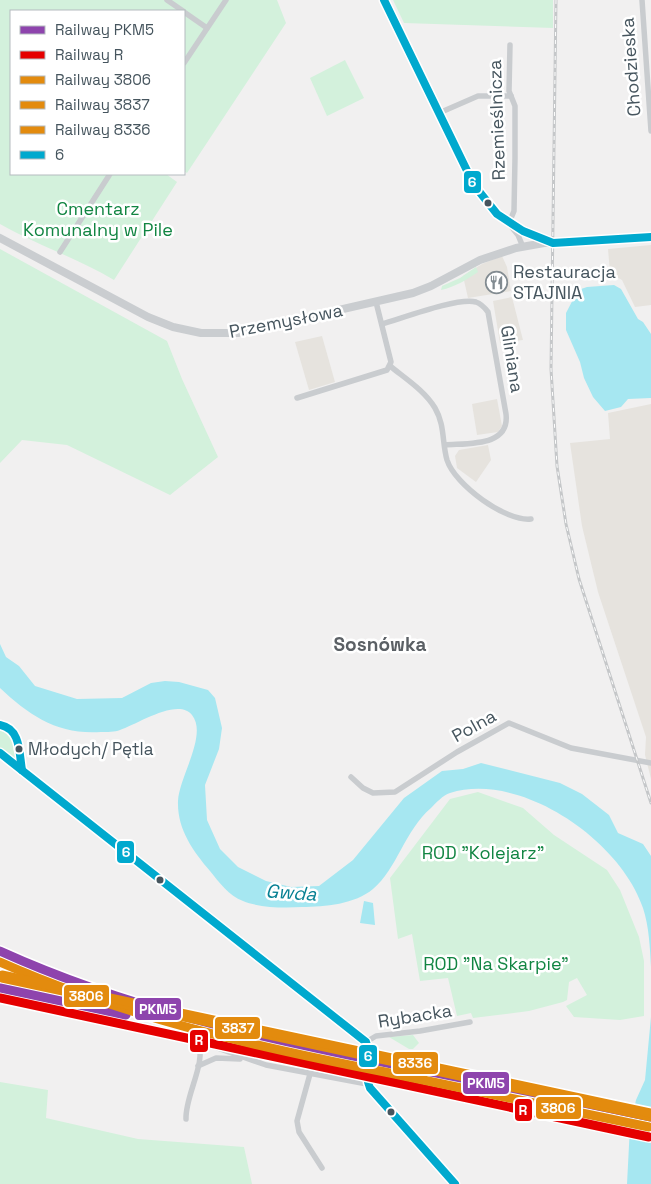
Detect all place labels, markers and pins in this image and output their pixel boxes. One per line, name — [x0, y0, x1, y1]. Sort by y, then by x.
unlabelled marker — [483, 198, 493, 208]
place label: Restauracja STAJNIA — [513, 260, 616, 304]
restaurant icon: Restauracja STAJNIA — [485, 270, 509, 294]
place label: Młodych/ Pętla — [28, 738, 154, 760]
marker: Młodych/ Pętla — [14, 744, 24, 754]
unlabelled marker — [155, 875, 165, 885]
unlabelled marker — [386, 1107, 396, 1117]

